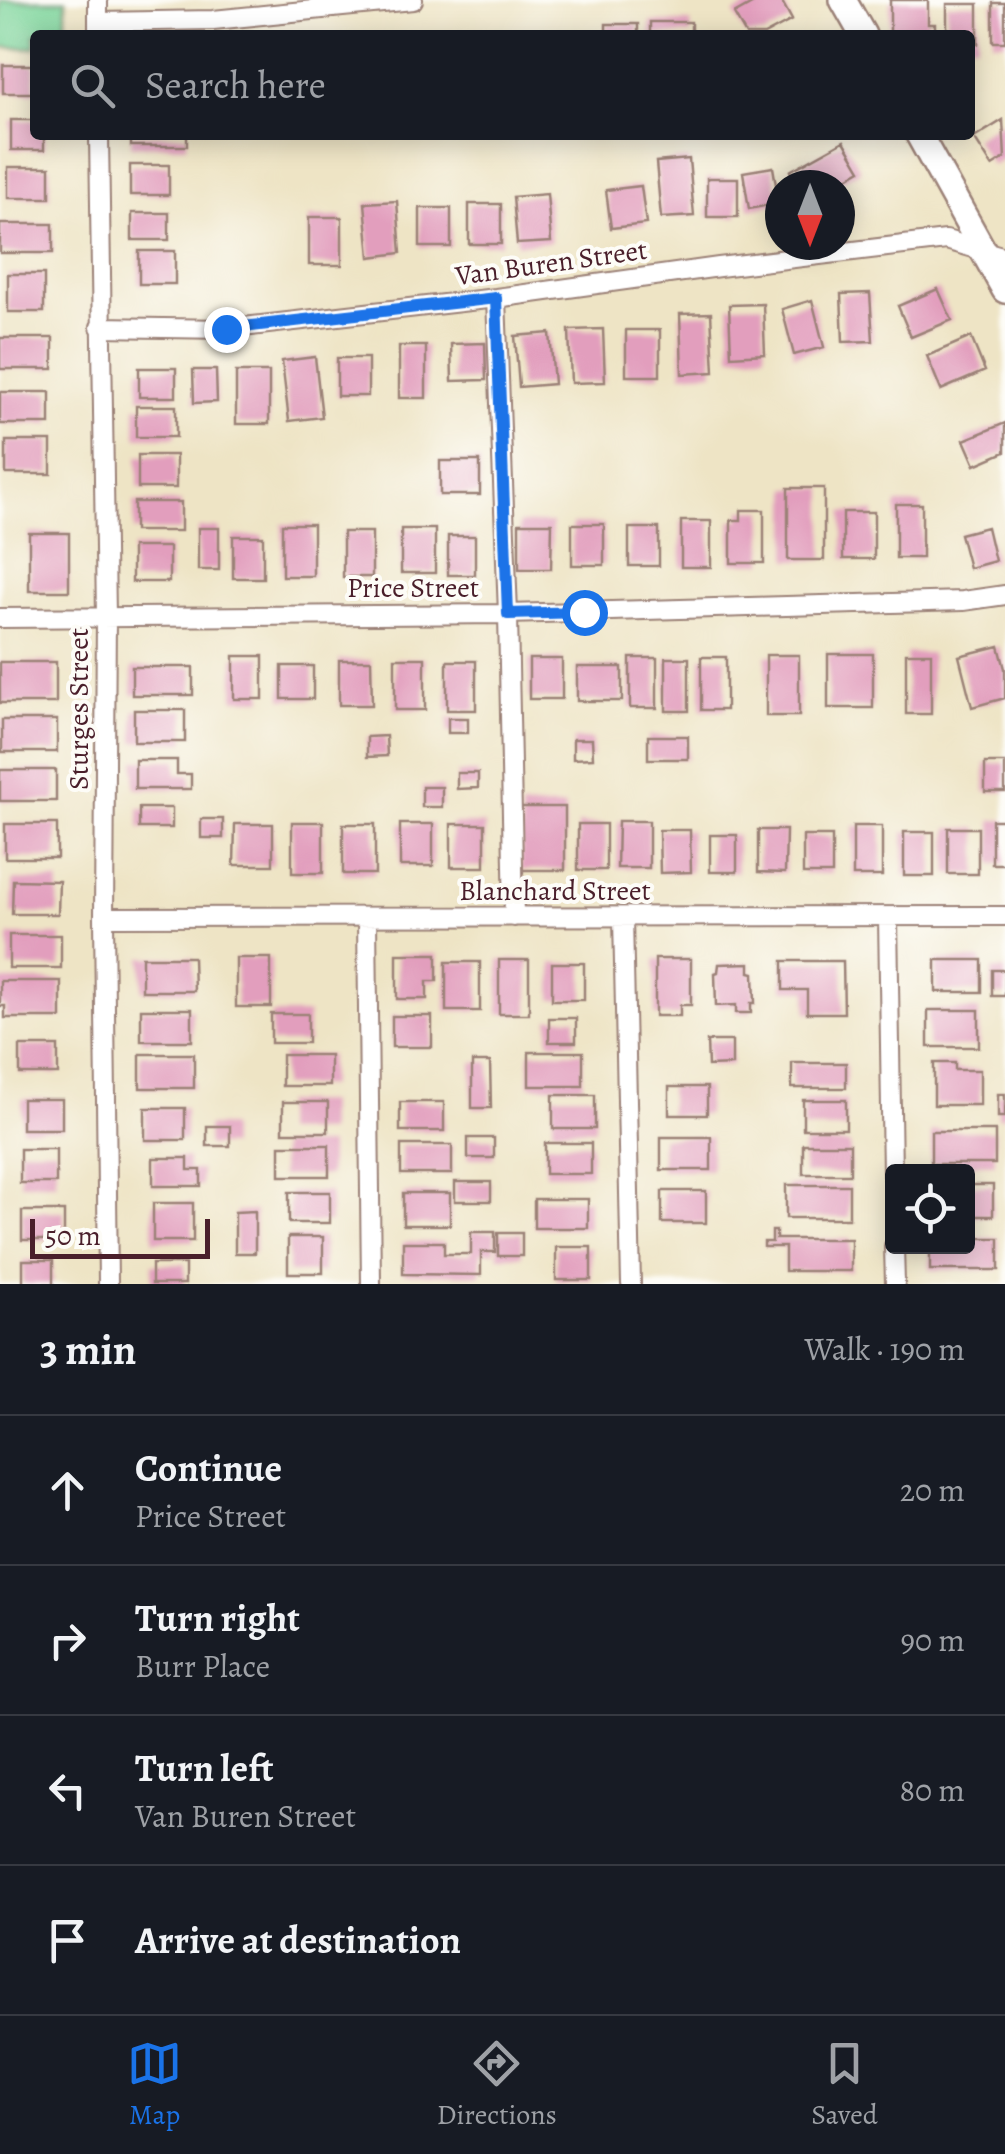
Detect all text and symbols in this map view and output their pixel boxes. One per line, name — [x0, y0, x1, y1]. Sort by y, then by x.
search box — [30, 30, 975, 140]
icon: search — [65, 58, 120, 113]
text: Search here — [145, 59, 326, 111]
north arrow — [765, 170, 855, 260]
street label: Van Buren Street — [452, 231, 650, 295]
route end — [204, 307, 250, 353]
street label: Price Street — [347, 569, 479, 607]
route start — [562, 590, 608, 636]
street label: Sturges Street — [60, 628, 98, 790]
street label: Blanchard Street — [459, 872, 651, 910]
map controls — [885, 1164, 975, 1254]
button: locate — [885, 1164, 975, 1254]
scale bar — [30, 1214, 210, 1258]
text: 50 m — [45, 1217, 101, 1255]
text: 3 min — [40, 1321, 136, 1378]
text: Walk · 190 m — [805, 1327, 965, 1371]
text: Continue — [135, 1442, 282, 1494]
icon: ahead — [40, 1463, 95, 1518]
text: 20 m — [900, 1468, 965, 1512]
text: Price Street — [135, 1494, 286, 1538]
text: Turn right — [135, 1592, 300, 1644]
icon: right — [40, 1613, 95, 1668]
text: 90 m — [900, 1618, 965, 1662]
text: Burr Place — [135, 1644, 270, 1688]
text: Turn left — [135, 1742, 274, 1794]
icon: left — [40, 1763, 95, 1818]
text: 80 m — [899, 1768, 965, 1812]
text: Van Buren Street — [135, 1794, 356, 1838]
icon: arrive — [40, 1913, 95, 1968]
text: Arrive at destination — [135, 1914, 461, 1966]
tab: Map — [127, 2036, 182, 2134]
tab: Directions — [437, 2036, 557, 2134]
tab: Saved — [811, 2036, 878, 2134]

